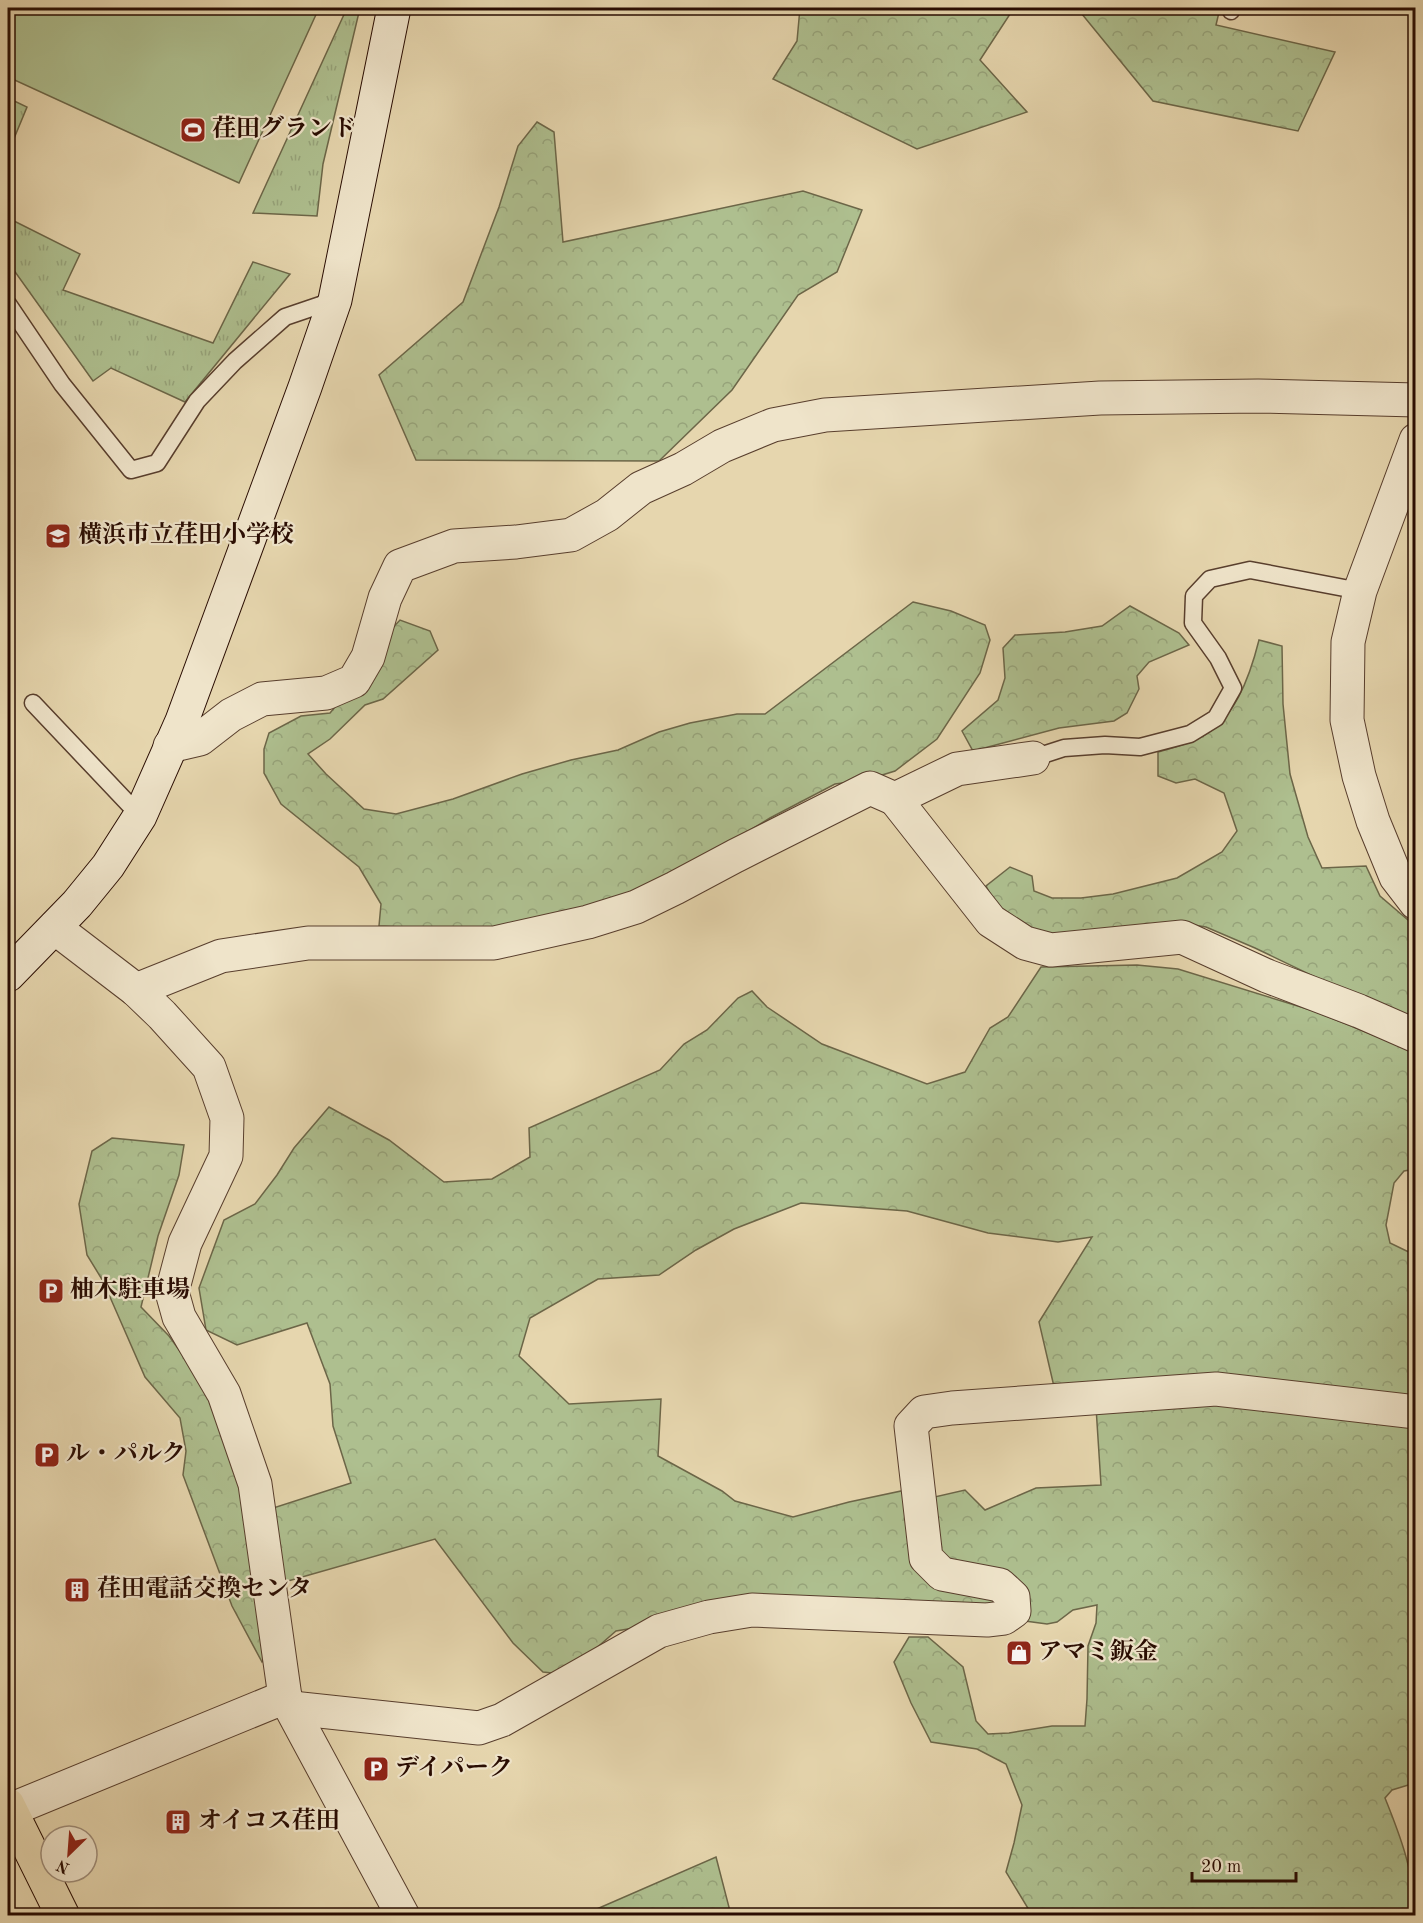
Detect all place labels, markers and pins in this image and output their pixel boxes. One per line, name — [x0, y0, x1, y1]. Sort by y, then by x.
sports icon: 荏田グランド — [178, 115, 208, 145]
place label: 荏田グランド — [212, 115, 356, 142]
school or university icon: 横浜市立荏田小学校 — [43, 521, 73, 551]
place label: 横浜市立荏田小学校 — [78, 521, 294, 548]
parking icon: 柚木駐車場 — [36, 1276, 66, 1306]
place label: 柚木駐車場 — [70, 1276, 190, 1303]
parking icon: ル・パルク — [32, 1440, 62, 1470]
place label: ル・パルク — [66, 1441, 186, 1467]
building icon: 荏田電話交換センタ — [62, 1575, 92, 1605]
place label: 荏田電話交換センタ — [97, 1575, 312, 1602]
shop icon: アマミ鈑金 — [1004, 1638, 1034, 1668]
place label: アマミ鈑金 — [1038, 1638, 1158, 1665]
parking icon: デイパーク — [361, 1754, 391, 1784]
place label: デイパーク — [395, 1755, 513, 1781]
building icon: オイコス荏田 — [163, 1807, 193, 1837]
place label: オイコス荏田 — [198, 1807, 340, 1834]

